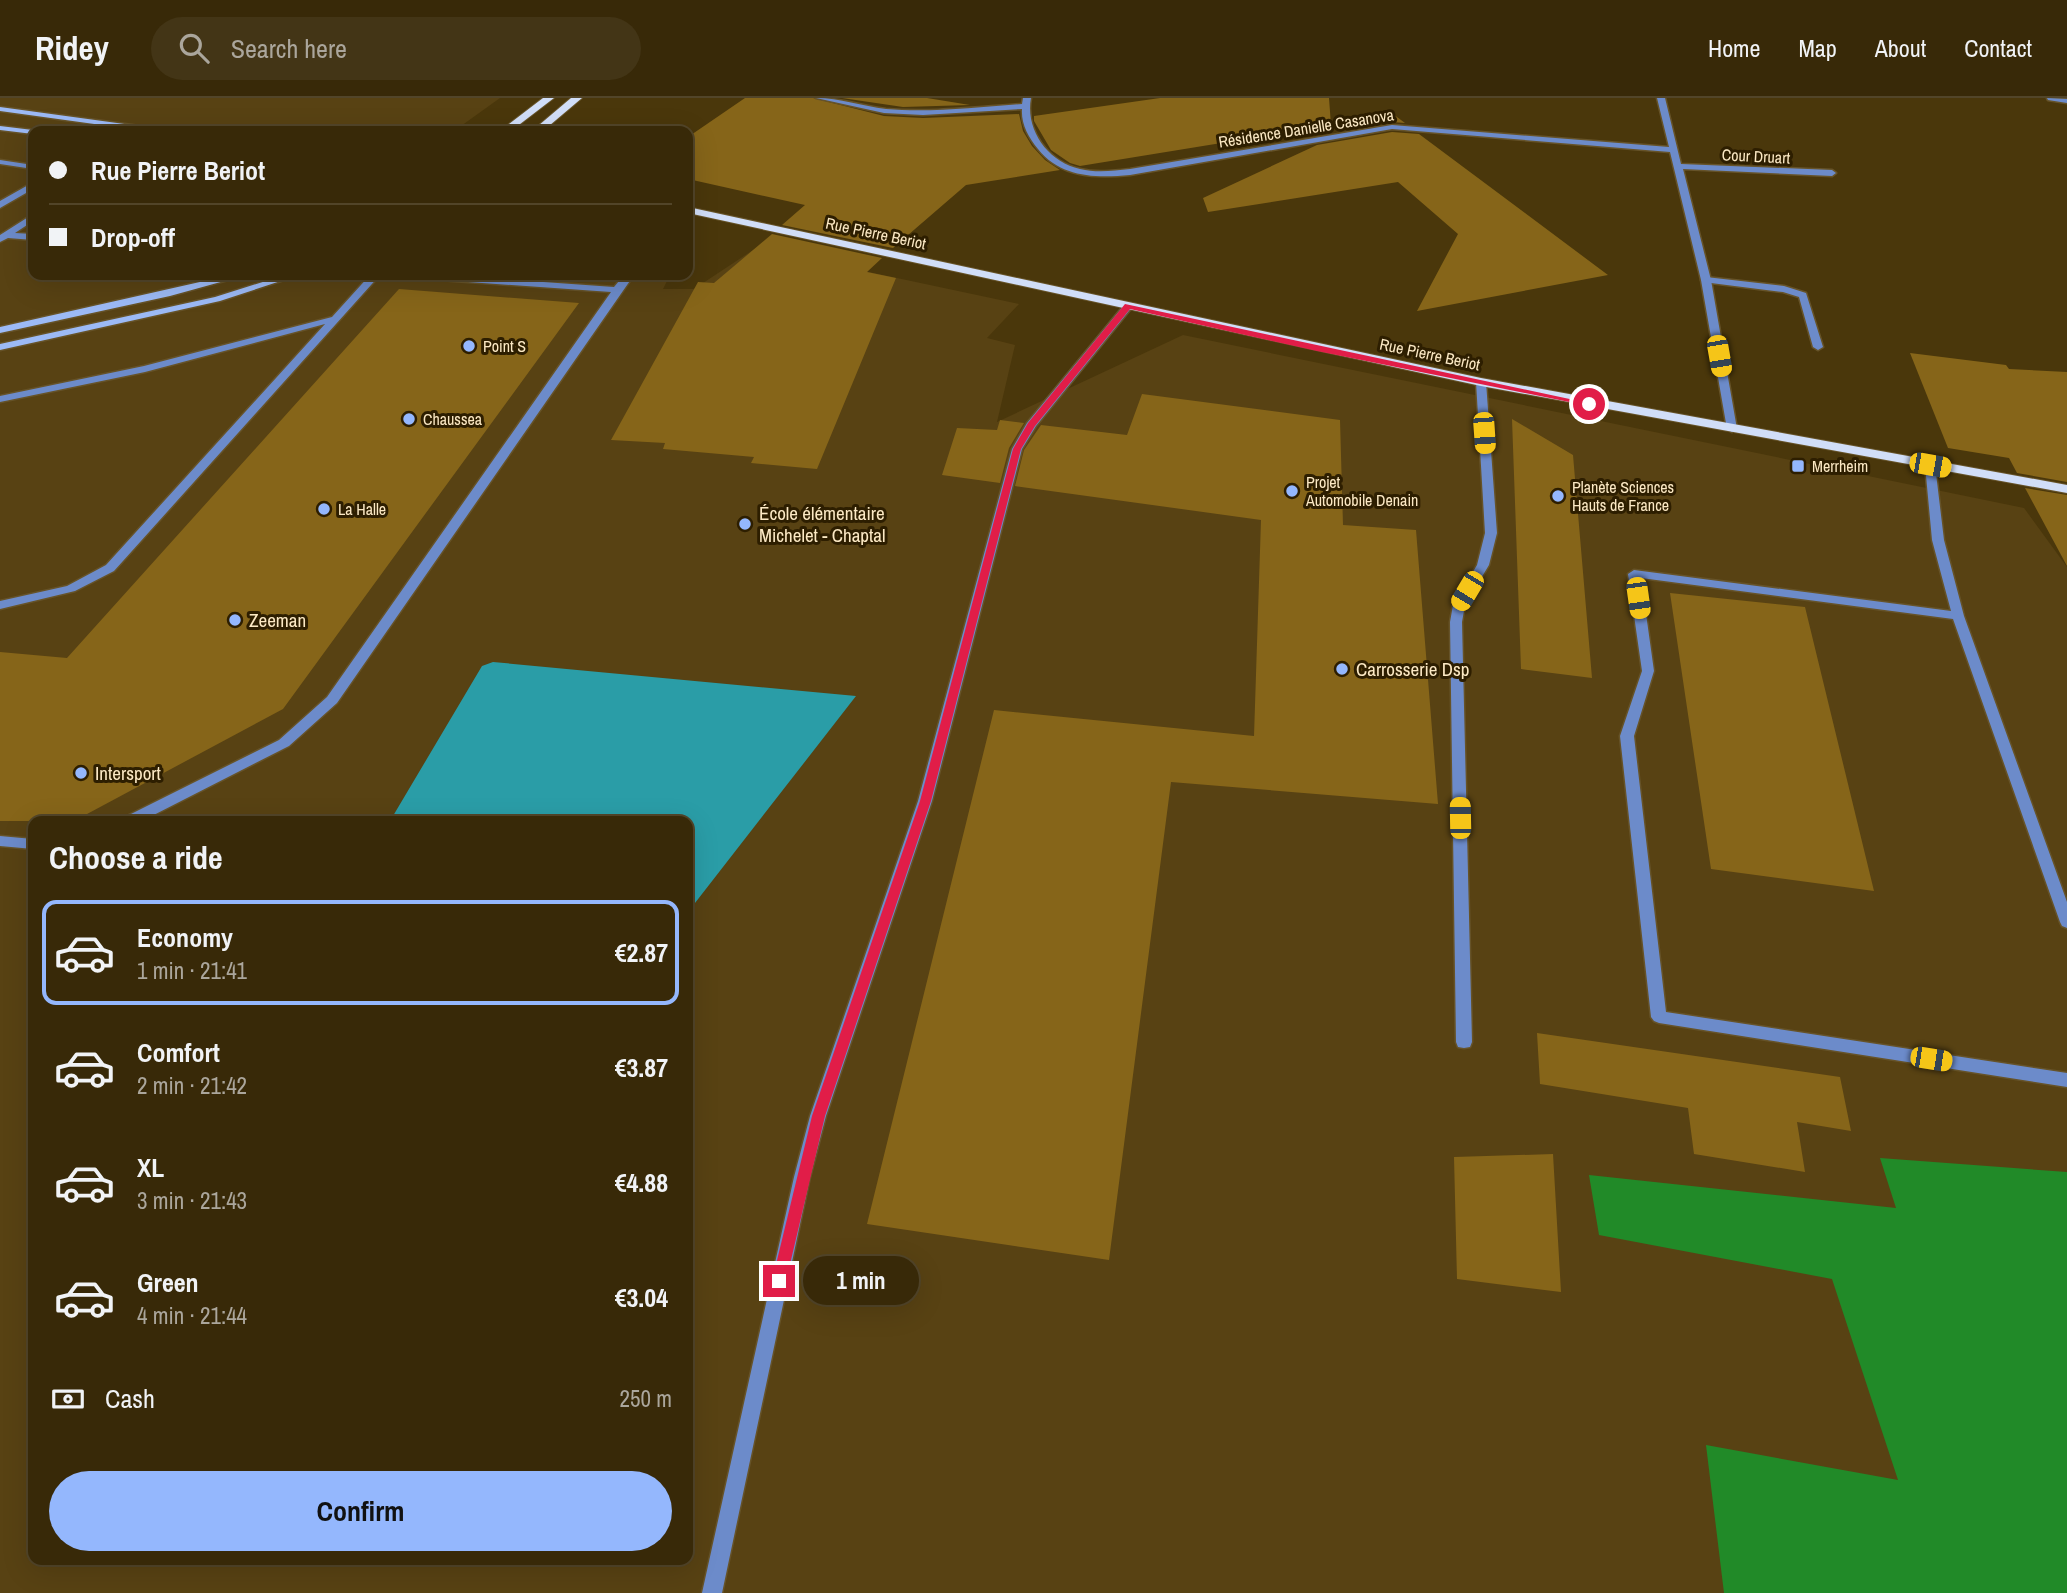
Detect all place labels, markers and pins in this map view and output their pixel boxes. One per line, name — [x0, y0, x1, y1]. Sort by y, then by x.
place label: Point S — [483, 335, 526, 357]
marker: Point S — [461, 338, 477, 354]
place label: Chaussea — [423, 408, 483, 430]
marker: Chaussea — [401, 411, 417, 427]
place label: Merrheim — [1812, 455, 1868, 477]
marker: Merrheim — [1790, 458, 1806, 474]
place label: Projet Automobile Denain — [1305, 471, 1418, 511]
place label: Planète Sciences Hauts de France — [1572, 476, 1674, 516]
marker: Projet Automobile Denain — [1284, 483, 1300, 499]
marker: Planète Sciences Hauts de France — [1550, 488, 1566, 504]
place label: La Halle — [338, 498, 386, 520]
place label: École élémentaire Michelet - Chaptal — [759, 500, 885, 548]
marker: La Halle — [316, 501, 332, 517]
marker: École élémentaire Michelet - Chaptal — [737, 516, 753, 532]
place label: Zeeman — [249, 607, 306, 633]
marker: Zeeman — [227, 612, 243, 628]
place label: Carrosserie Dsp — [1356, 656, 1469, 682]
marker: Carrosserie Dsp — [1334, 661, 1350, 677]
place label: Intersport — [95, 760, 161, 786]
marker: Intersport — [73, 765, 89, 781]

